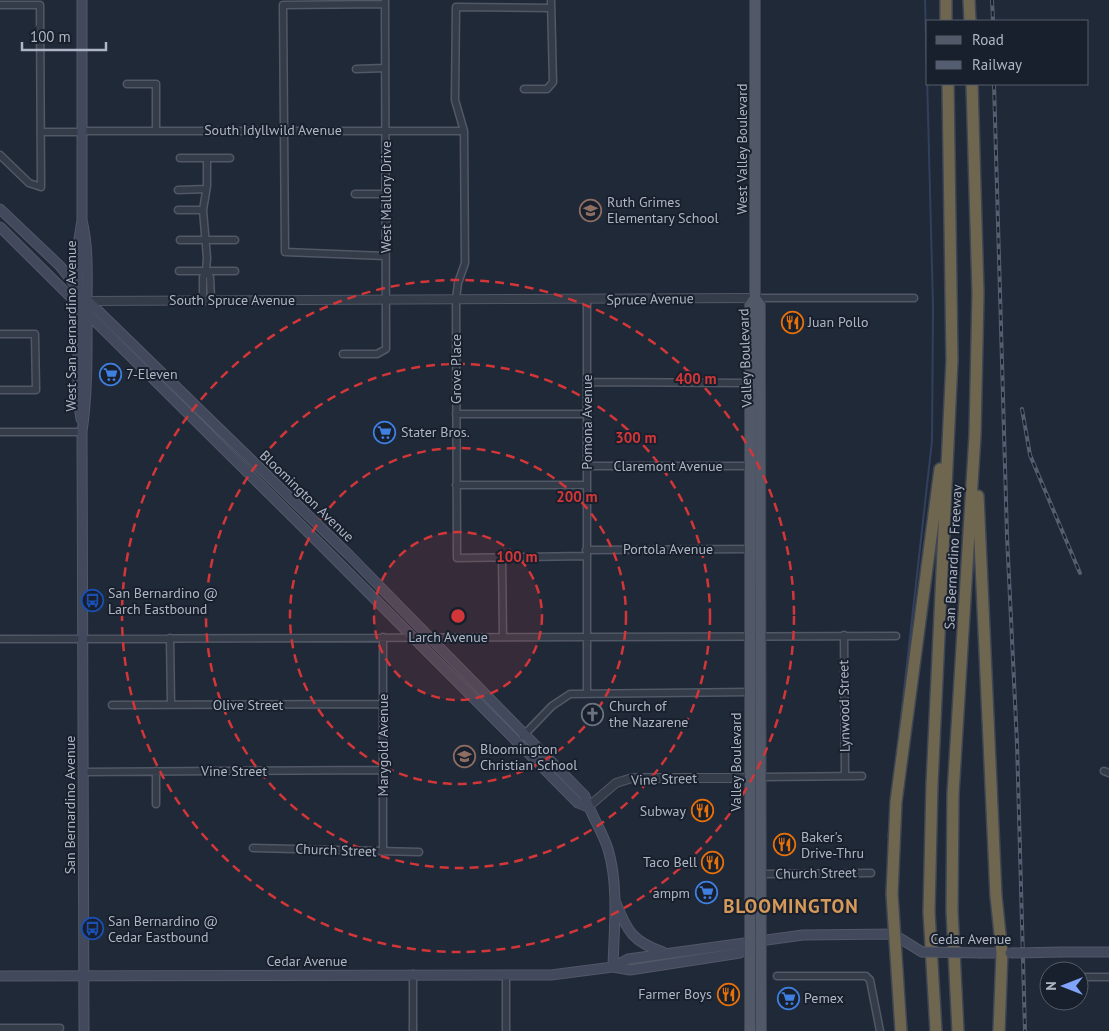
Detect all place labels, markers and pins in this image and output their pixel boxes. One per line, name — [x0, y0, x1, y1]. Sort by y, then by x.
place label: Ruth Grimes Elementary School — [607, 193, 719, 227]
school or university icon: Ruth Grimes Elementary School — [579, 198, 603, 222]
restaurant icon: Juan Pollo — [780, 310, 804, 334]
place label: Juan Pollo — [807, 313, 868, 331]
supermarket icon: 7-Eleven — [98, 362, 122, 386]
place label: 7-Eleven — [126, 365, 178, 383]
supermarket icon: Stater Bros. — [373, 420, 397, 444]
place label: Stater Bros. — [401, 423, 470, 441]
place label: San Bernardino @ Larch Eastbound — [108, 584, 218, 618]
bus stop icon: San Bernardino @ Larch Eastbound — [80, 589, 104, 613]
centre of rings — [449, 607, 467, 625]
place label: Church of the Nazarene — [609, 697, 688, 731]
church icon: Church of the Nazarene — [581, 702, 605, 726]
place label: Bloomington Christian School — [480, 740, 577, 774]
school or university icon: Bloomington Christian School — [452, 745, 476, 769]
restaurant icon: Subway — [690, 799, 714, 823]
place label: Subway — [640, 802, 686, 820]
place label: Baker's Drive-Thru — [801, 828, 864, 862]
restaurant icon: Baker's Drive-Thru — [773, 833, 797, 857]
restaurant icon: Taco Bell — [701, 850, 725, 874]
place label: Taco Bell — [643, 853, 697, 871]
supermarket icon: ampm — [694, 881, 718, 905]
place label: ampm — [653, 884, 690, 902]
place label: San Bernardino @ Cedar Eastbound — [108, 912, 218, 946]
bus stop icon: San Bernardino @ Cedar Eastbound — [80, 917, 104, 941]
restaurant icon: Farmer Boys — [716, 982, 740, 1006]
place label: Farmer Boys — [638, 985, 712, 1003]
supermarket icon: Pemex — [776, 986, 800, 1010]
place label: Pemex — [804, 989, 844, 1007]

